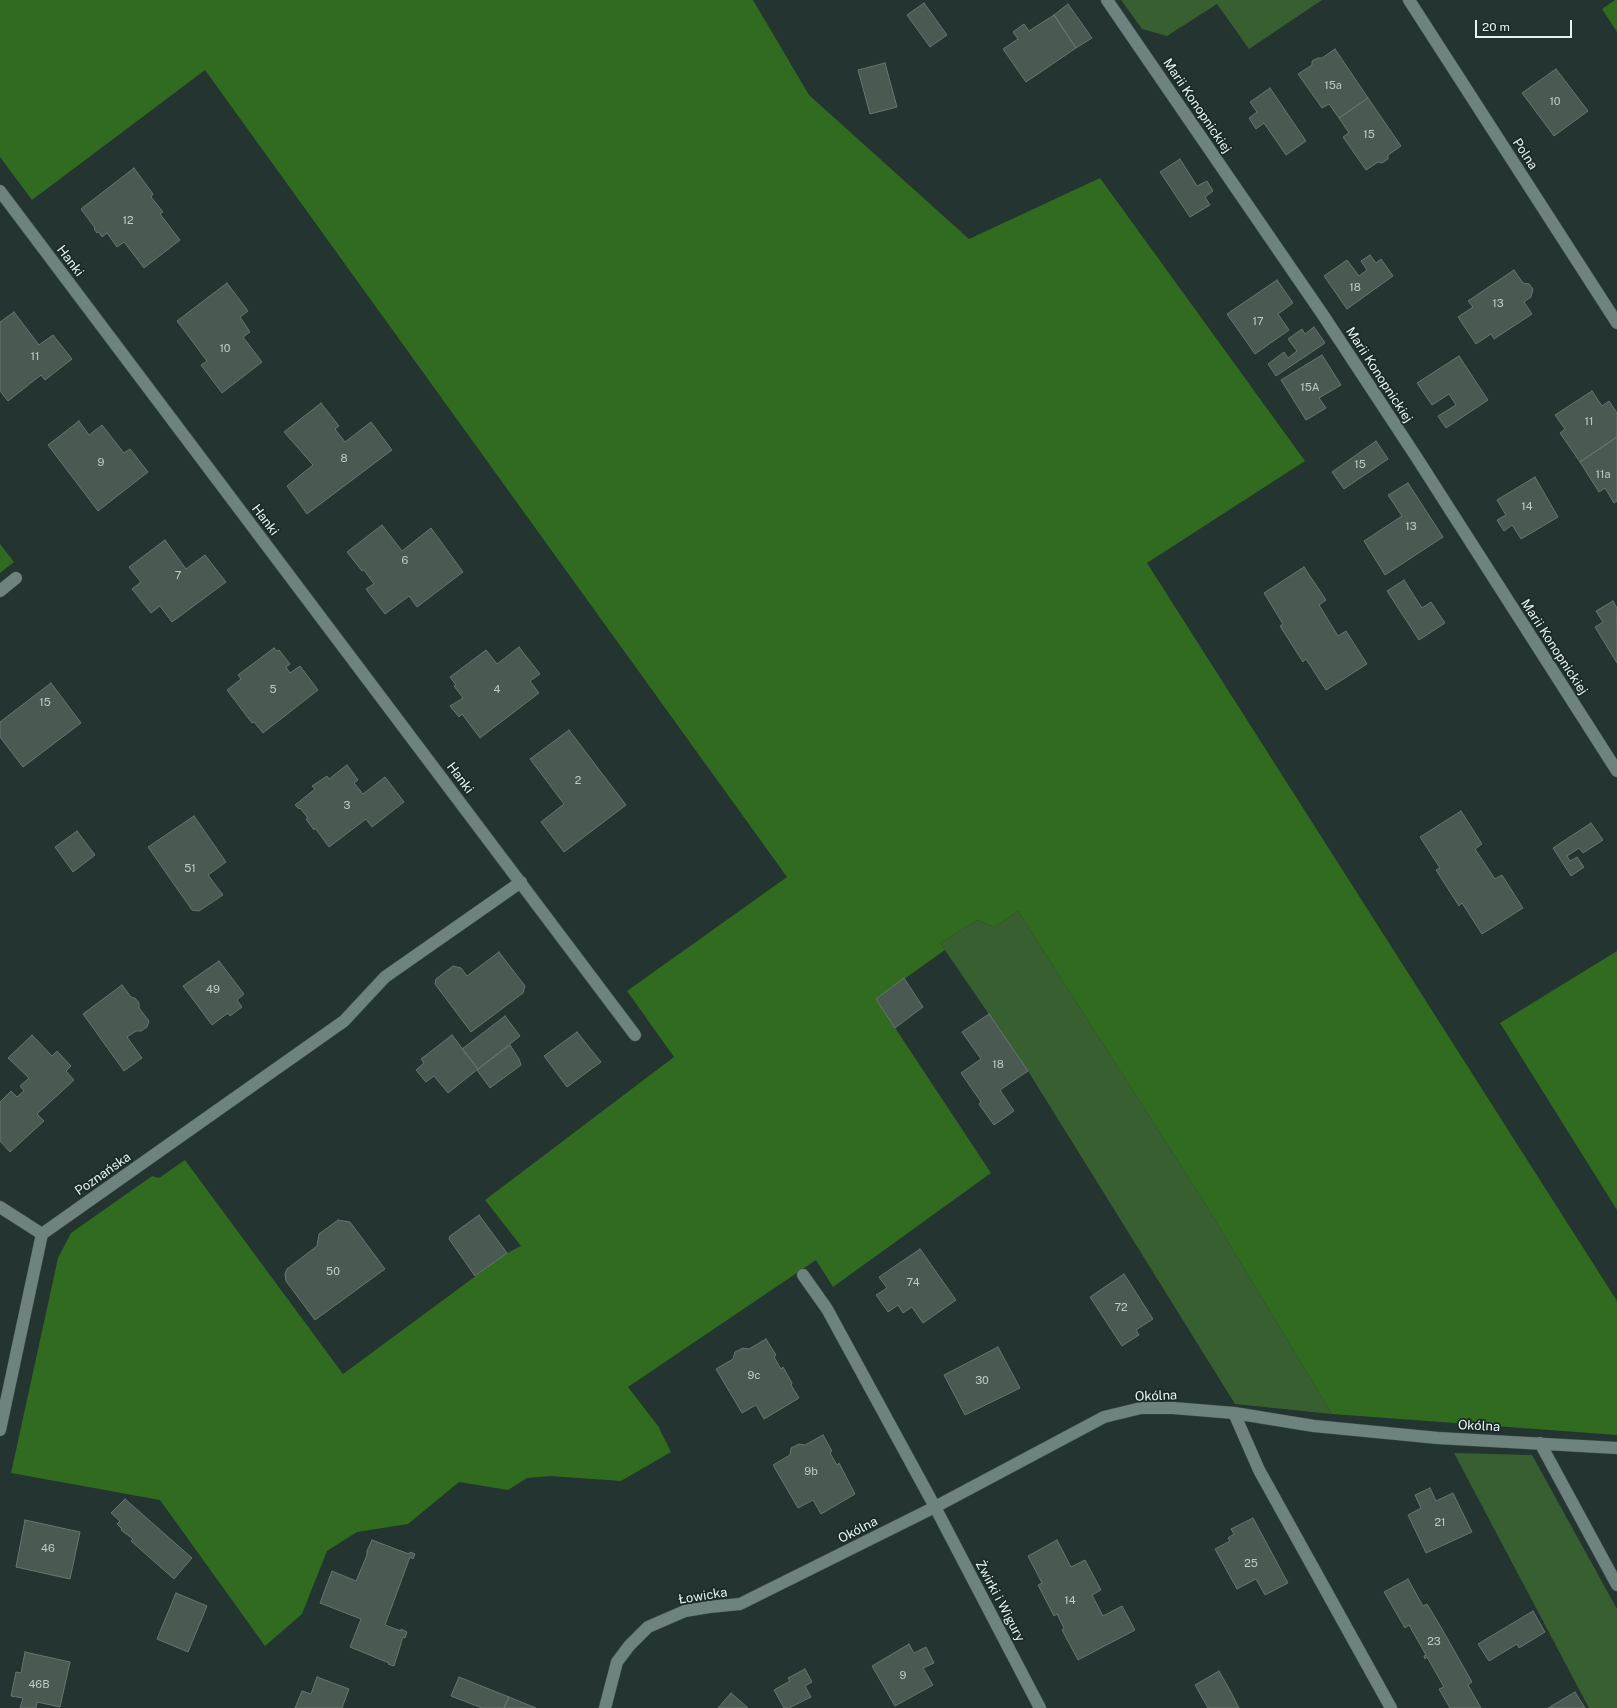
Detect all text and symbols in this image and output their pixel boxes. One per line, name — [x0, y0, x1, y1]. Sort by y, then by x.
scale bar — [1477, 12, 1574, 38]
text: 20 m — [1482, 20, 1510, 34]
street label: Marii Konopnickiej — [1160, 56, 1234, 156]
house number: 15a — [1324, 79, 1342, 93]
house number: 10 — [1549, 95, 1561, 109]
house number: 15 — [1363, 128, 1375, 142]
street label: Polna — [1509, 135, 1541, 173]
house number: 12 — [122, 214, 134, 228]
street label: Hanki — [53, 242, 87, 280]
house number: 18 — [1349, 281, 1361, 295]
house number: 13 — [1492, 297, 1504, 311]
house number: 17 — [1252, 315, 1264, 329]
street label: Marii Konopnickiej — [1342, 324, 1416, 426]
house number: 10 — [219, 342, 231, 356]
house number: 11 — [31, 350, 39, 364]
house number: 15A — [1300, 381, 1320, 395]
house number: 11 — [1585, 415, 1593, 429]
house number: 8 — [340, 452, 348, 466]
house number: 9 — [98, 456, 104, 470]
house number: 15 — [1354, 458, 1366, 472]
house number: 11a — [1595, 468, 1611, 482]
house number: 14 — [1521, 500, 1533, 514]
street label: Hanki — [248, 501, 282, 539]
house number: 13 — [1405, 520, 1417, 534]
house number: 6 — [402, 554, 408, 568]
house number: 7 — [175, 569, 181, 583]
street label: Marii Konopnickiej — [1517, 596, 1591, 698]
house number: 5 — [269, 683, 277, 697]
house number: 4 — [494, 683, 500, 697]
house number: 15 — [39, 696, 51, 710]
street label: Hanki — [443, 759, 477, 797]
house number: 2 — [575, 774, 581, 788]
house number: 3 — [344, 799, 350, 813]
house number: 51 — [184, 862, 196, 876]
house number: 49 — [206, 983, 220, 997]
house number: 18 — [992, 1058, 1004, 1072]
street label: Poznańska — [72, 1149, 134, 1199]
house number: 50 — [326, 1265, 340, 1279]
house number: 74 — [906, 1276, 920, 1290]
house number: 72 — [1114, 1301, 1128, 1315]
house number: 9c — [748, 1369, 760, 1383]
house number: 30 — [975, 1374, 989, 1388]
street label: Okólna — [1135, 1387, 1177, 1405]
street label: Okólna — [1457, 1417, 1501, 1435]
house number: 9b — [804, 1465, 818, 1479]
street label: Okólna — [836, 1513, 880, 1547]
house number: 21 — [1434, 1516, 1446, 1530]
house number: 46 — [41, 1542, 55, 1556]
house number: 25 — [1244, 1557, 1258, 1571]
street label: Żwirki i Wigury — [972, 1558, 1028, 1644]
street label: Łowicka — [677, 1584, 729, 1608]
house number: 14 — [1064, 1594, 1076, 1608]
house number: 23 — [1427, 1635, 1441, 1649]
house number: 9 — [900, 1669, 906, 1683]
house number: 46B — [28, 1678, 50, 1692]

